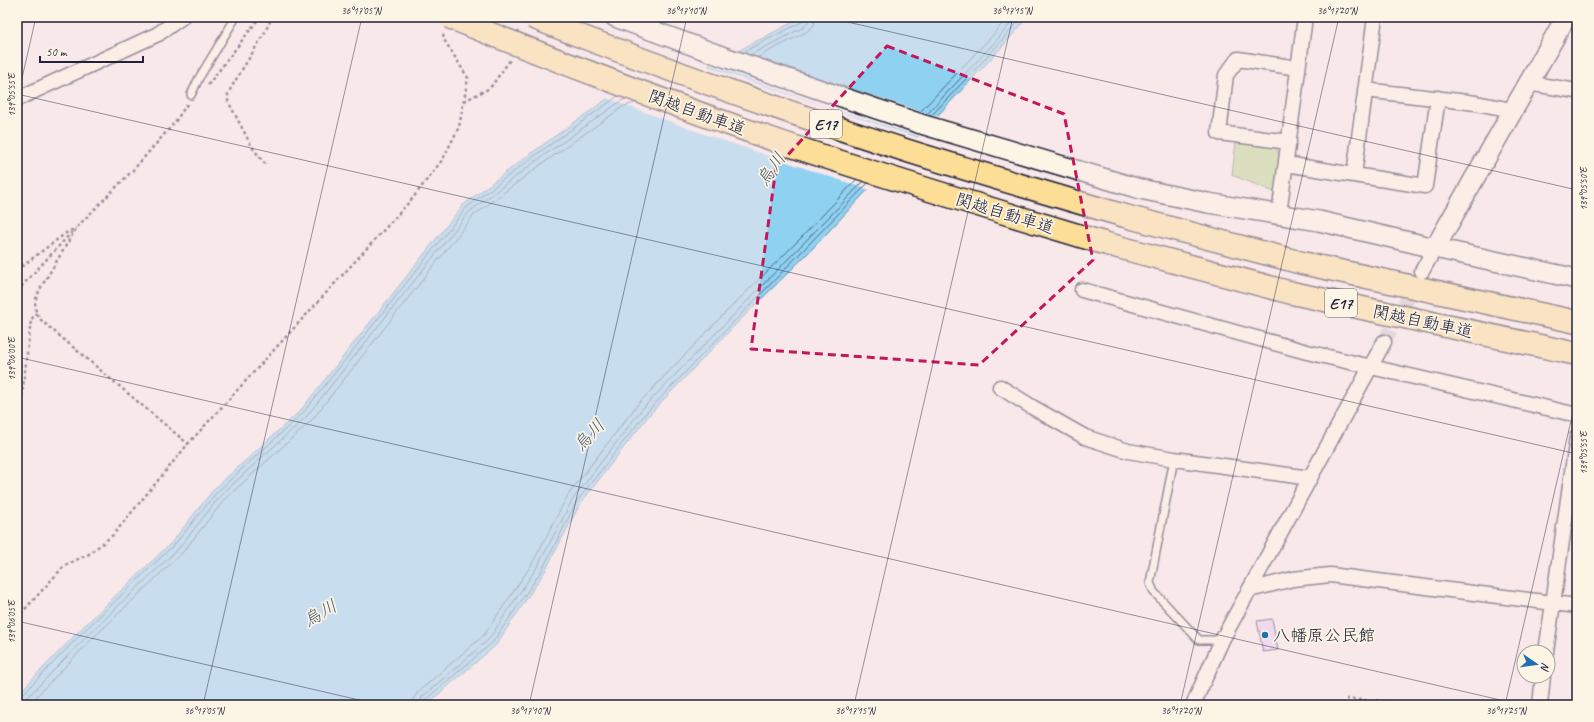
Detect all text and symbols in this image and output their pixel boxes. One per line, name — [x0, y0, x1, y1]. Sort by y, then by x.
text: 36°17'05"N — [341, 4, 383, 17]
text: 36°17'10"N — [666, 4, 708, 17]
text: 36°17'15"N — [992, 4, 1034, 17]
text: 36°17'20"N — [1317, 4, 1359, 17]
scale bar — [40, 38, 143, 64]
text: 50 m — [46, 44, 68, 60]
text: 139°05'55"E — [5, 72, 18, 117]
street label: 関越自動車道 — [645, 85, 748, 140]
road number: E17 — [810, 110, 842, 138]
water label: 烏川 — [752, 148, 790, 190]
text: 139°05'50"E — [1577, 166, 1590, 211]
street label: 関越自動車道 — [953, 189, 1057, 238]
road number: E17 — [1325, 289, 1357, 317]
street label: 関越自動車道 — [1371, 301, 1475, 342]
text: 139°06'00"E — [5, 336, 18, 381]
water label: 烏川 — [569, 414, 609, 456]
text: 139°05'55"E — [1577, 430, 1590, 475]
water label: 烏川 — [299, 594, 341, 632]
text: 139°06'05"E — [5, 599, 18, 644]
place label: 八幡原公民館 — [1273, 625, 1375, 646]
marker: 八幡原公民館 — [1260, 630, 1270, 640]
north arrow — [1516, 644, 1556, 684]
text: N — [1538, 661, 1553, 673]
text: 36°17'05"N — [184, 704, 226, 717]
text: 36°17'10"N — [510, 704, 552, 717]
text: 36°17'15"N — [835, 704, 877, 717]
text: 36°17'20"N — [1161, 704, 1203, 717]
text: 36°17'25"N — [1486, 704, 1528, 717]

